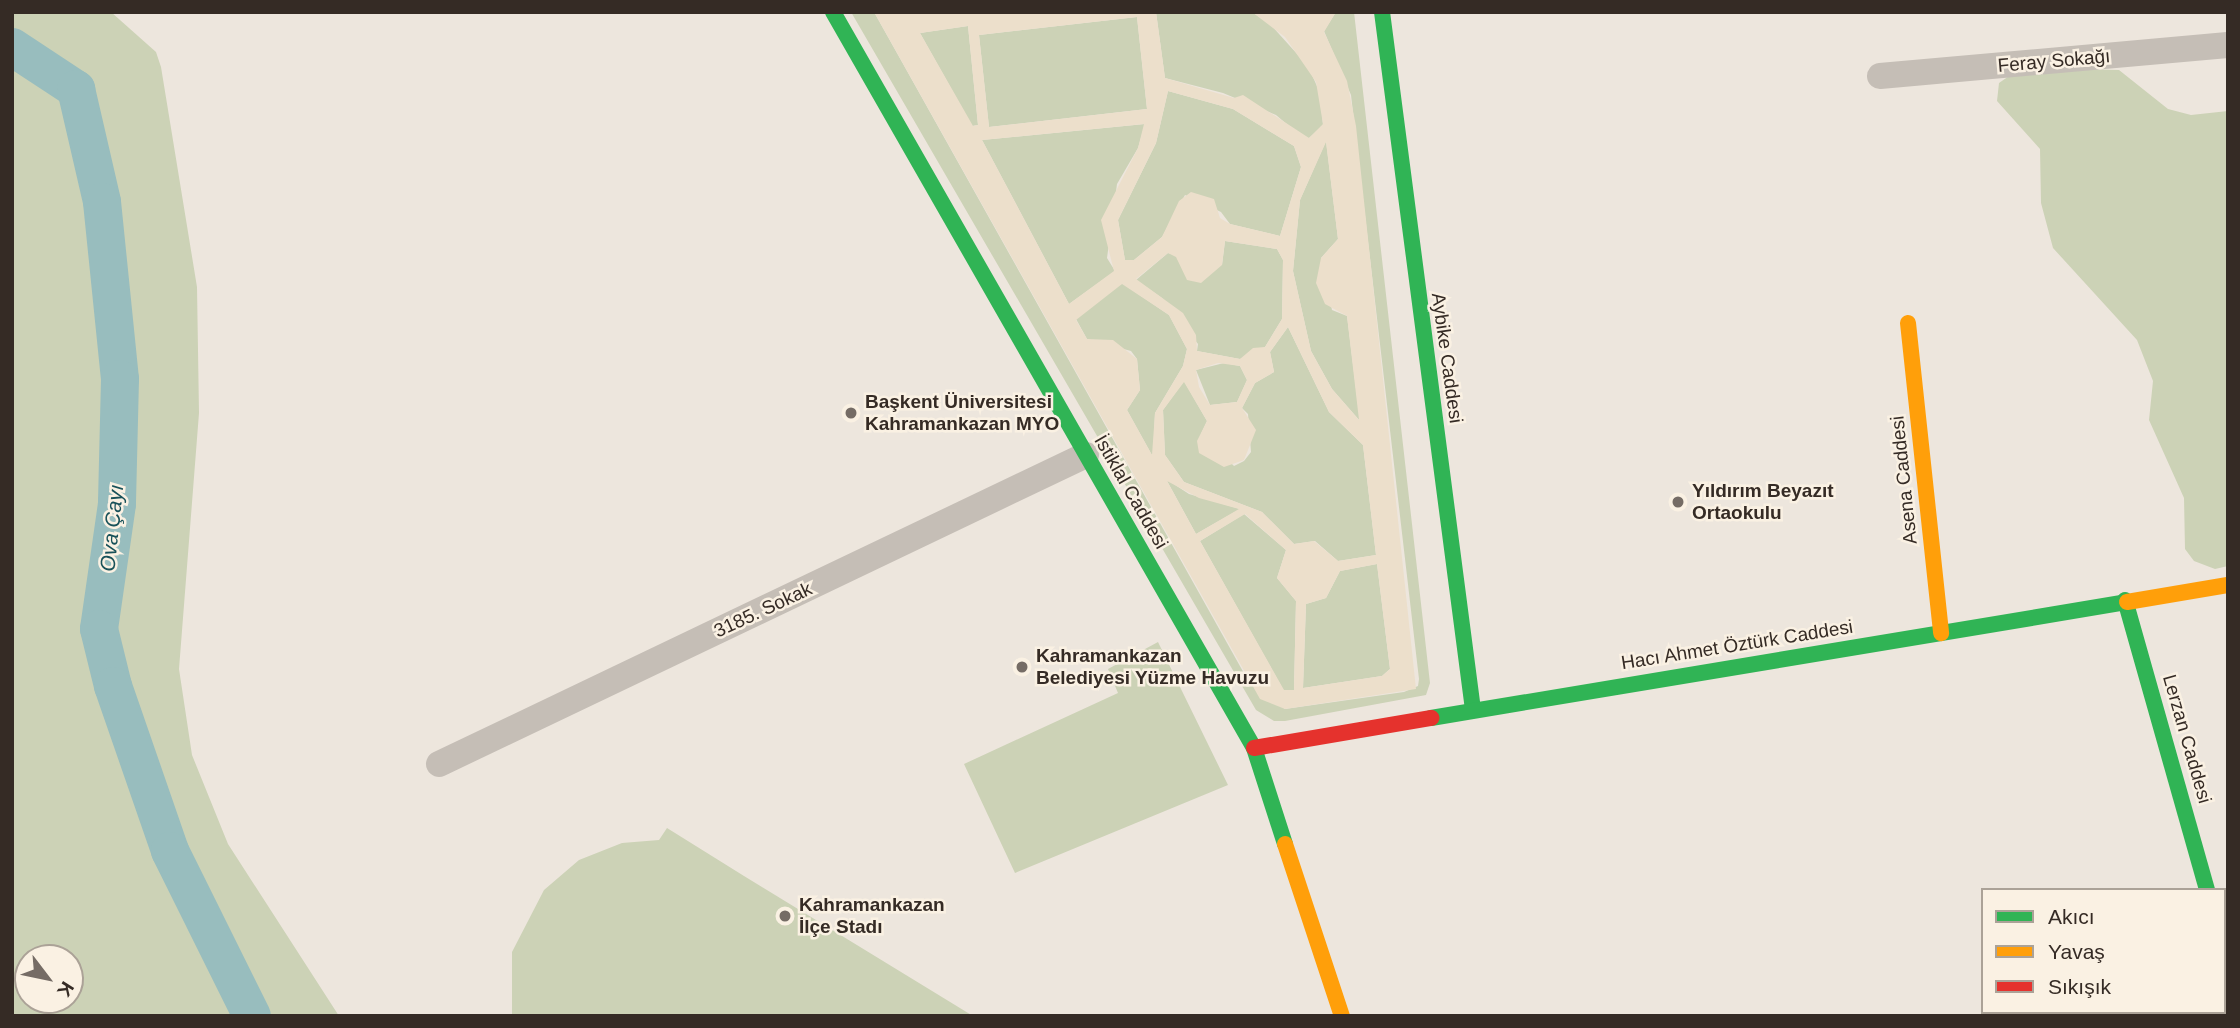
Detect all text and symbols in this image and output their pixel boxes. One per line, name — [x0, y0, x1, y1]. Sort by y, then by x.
street label: Feray Sokağı — [1997, 45, 2111, 77]
street label: Aybike Caddesi — [1427, 291, 1467, 425]
place label: Başkent Üniversitesi Kahramankazan MYO — [865, 391, 1059, 435]
marker: Başkent Üniversitesi Kahramankazan MYO — [843, 405, 859, 421]
street label: Asena Caddesi — [1886, 415, 1922, 545]
street label: İstiklal Caddesi — [1089, 431, 1173, 553]
place label: Yıldırım Beyazıt Ortaokulu — [1692, 480, 1833, 524]
water label: Ova Çayı — [95, 483, 129, 573]
marker: Yıldırım Beyazıt Ortaokulu — [1670, 494, 1686, 510]
street label: 3185. Sokak — [710, 577, 816, 643]
street label: Hacı Ahmet Öztürk Caddesi — [1619, 615, 1855, 675]
place label: Kahramankazan Belediyesi Yüzme Havuzu — [1036, 645, 1269, 689]
marker: Kahramankazan Belediyesi Yüzme Havuzu — [1014, 659, 1030, 675]
street label: Lerzan Caddesi — [2158, 672, 2216, 806]
legend — [1981, 888, 2226, 1014]
place label: Kahramankazan İlçe Stadı — [799, 894, 945, 938]
text: Akıcı — [2048, 905, 2095, 928]
marker: Kahramankazan İlçe Stadı — [777, 908, 793, 924]
text: Yavaş — [2048, 940, 2105, 963]
north arrow — [14, 944, 84, 1014]
text: Sıkışık — [2048, 975, 2111, 998]
text: K — [53, 978, 78, 1001]

